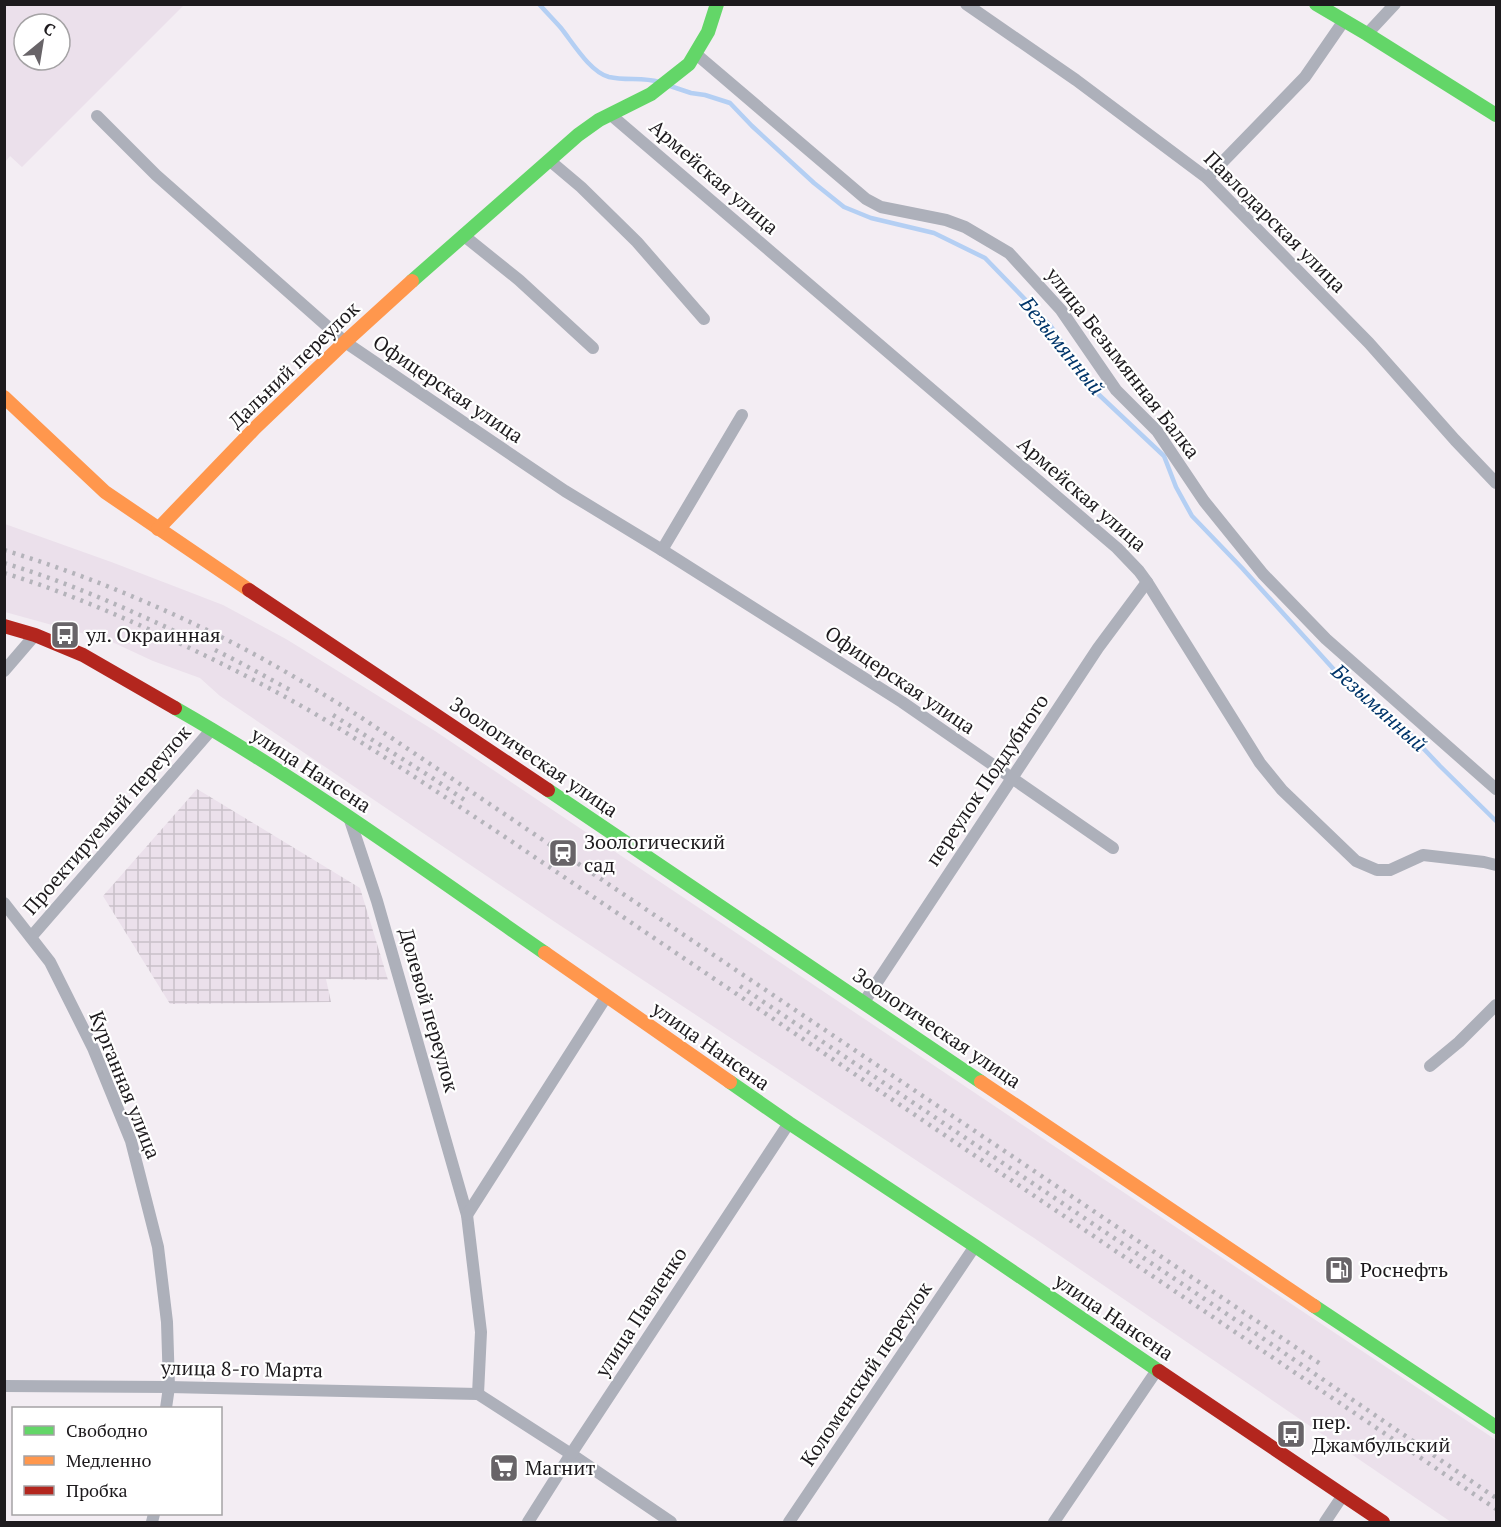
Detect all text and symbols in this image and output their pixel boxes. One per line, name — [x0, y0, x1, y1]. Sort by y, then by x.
north arrow — [12, 12, 72, 72]
text: С — [39, 17, 60, 41]
street label: Армейская улица — [644, 113, 785, 240]
street label: Павлодарская улица — [1199, 145, 1352, 298]
street label: улица Безымянная Балка — [1040, 261, 1207, 464]
water label: Безымянный — [1014, 289, 1111, 401]
street label: Дальний переулок — [222, 295, 365, 434]
street label: Офицерская улица — [368, 328, 529, 449]
street label: Армейская улица — [1012, 430, 1153, 557]
bus stop icon: ул. Окраинная — [49, 619, 81, 651]
street label: Офицерская улица — [820, 619, 981, 740]
place label: ул. Окраинная — [85, 621, 221, 648]
water label: Безымянный — [1325, 656, 1433, 758]
street label: переулок Поддубного — [919, 688, 1054, 871]
street label: Зоологическая улица — [445, 690, 624, 823]
street label: Проектируемый переулок — [17, 719, 197, 920]
street label: улица Нансена — [245, 720, 377, 819]
place label: Зоологический сад — [584, 828, 725, 878]
station icon: Зоологический сад — [547, 837, 579, 869]
street label: Долевой переулок — [393, 925, 466, 1095]
street label: Зоологическая улица — [848, 961, 1027, 1094]
street label: улица Нансена — [646, 994, 776, 1096]
street label: Курганная улица — [84, 1007, 167, 1163]
street label: улица Павленко — [588, 1242, 693, 1383]
fuel station icon: Роснефть — [1323, 1254, 1355, 1286]
place label: Роснефть — [1360, 1256, 1448, 1283]
street label: улица Нансена — [1049, 1266, 1179, 1366]
street label: Коломенский переулок — [794, 1276, 938, 1471]
street label: улица 8-го Марта — [160, 1354, 323, 1383]
legend — [12, 1407, 222, 1515]
place label: пер. Джамбульский — [1312, 1408, 1451, 1458]
text: Свободно — [66, 1418, 148, 1442]
bus stop icon: пер. Джамбульский — [1275, 1418, 1307, 1450]
text: Медленно — [66, 1448, 152, 1472]
supermarket icon: Магнит — [488, 1452, 520, 1484]
place label: Магнит — [525, 1454, 596, 1481]
text: Пробка — [66, 1478, 128, 1502]

